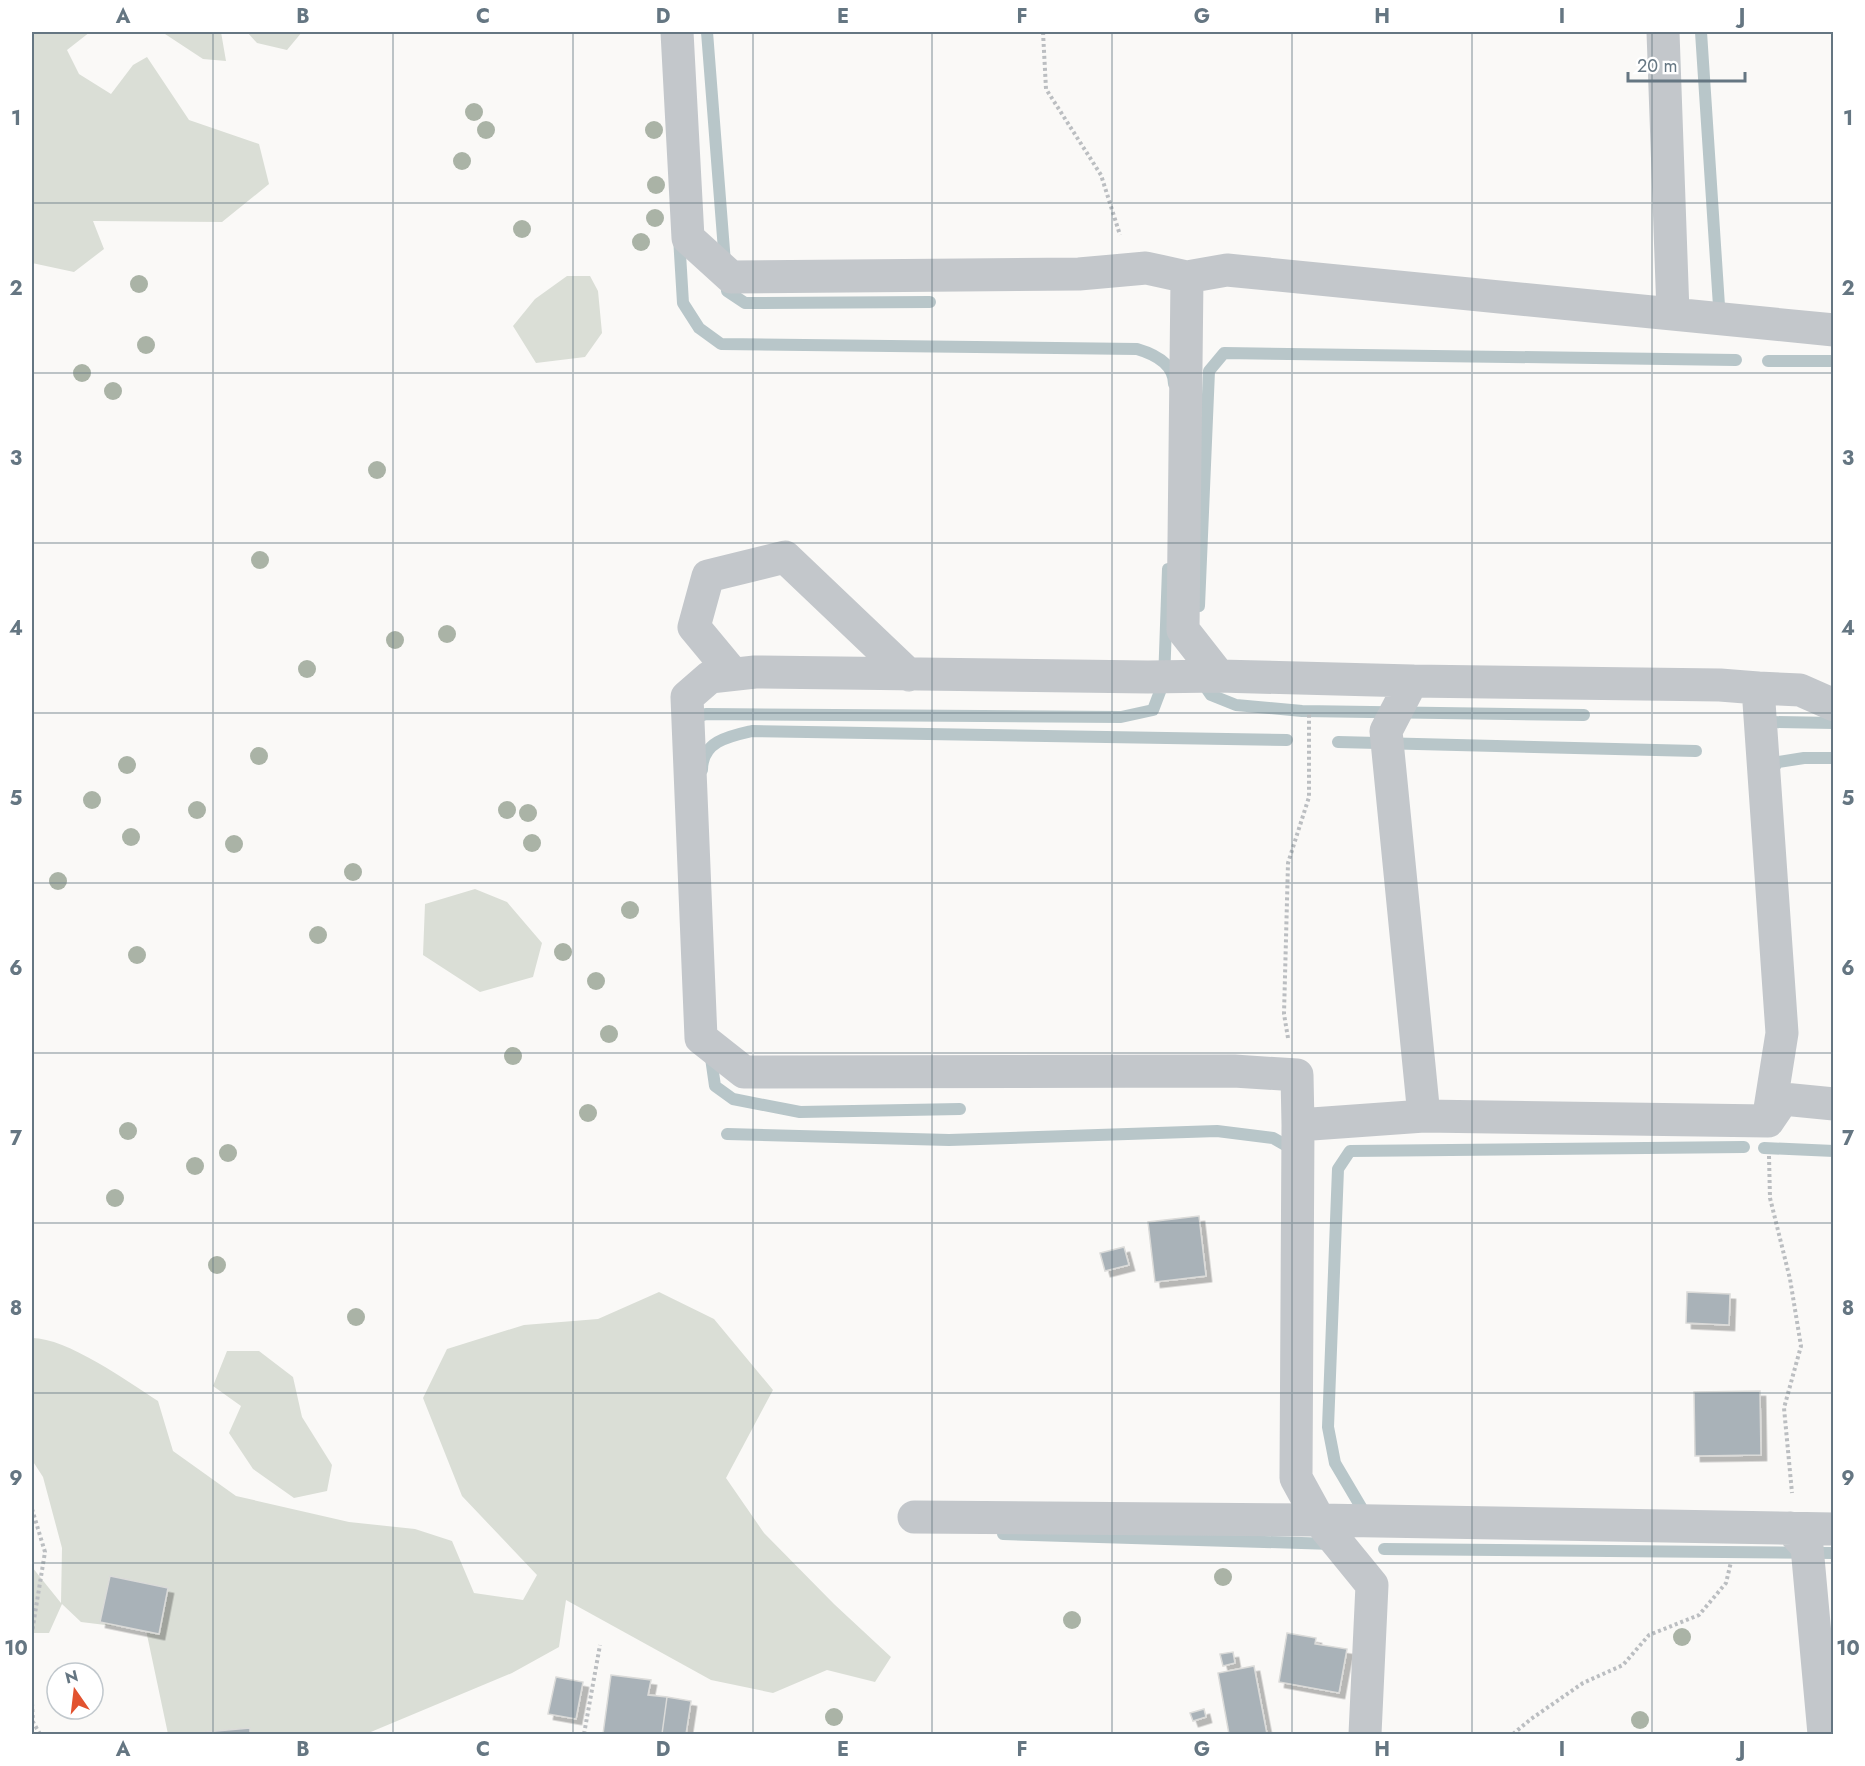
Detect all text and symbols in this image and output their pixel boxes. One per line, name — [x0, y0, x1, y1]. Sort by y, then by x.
text: A — [115, 2, 131, 31]
text: B — [296, 2, 310, 31]
text: C — [476, 2, 490, 31]
text: D — [656, 2, 670, 31]
text: E — [837, 2, 849, 31]
text: F — [1016, 2, 1028, 31]
text: G — [1194, 2, 1210, 31]
text: H — [1374, 2, 1390, 31]
text: I — [1559, 2, 1565, 31]
text: J — [1735, 2, 1745, 31]
scale bar — [1628, 45, 1745, 83]
text: 20 m — [1637, 53, 1677, 79]
text: 1 — [11, 104, 21, 133]
text: 1 — [1843, 104, 1853, 133]
text: 2 — [9, 274, 23, 303]
text: 2 — [1841, 274, 1855, 303]
text: 3 — [10, 444, 22, 473]
text: 3 — [1842, 444, 1854, 473]
text: 4 — [9, 614, 23, 643]
text: 4 — [1841, 614, 1855, 643]
text: 5 — [10, 784, 23, 813]
text: 5 — [1842, 784, 1855, 813]
text: 6 — [9, 954, 23, 983]
text: 6 — [1841, 954, 1855, 983]
text: 7 — [10, 1124, 23, 1153]
text: 7 — [1842, 1124, 1855, 1153]
text: 8 — [10, 1294, 22, 1323]
text: 8 — [1842, 1294, 1854, 1323]
text: 9 — [9, 1464, 23, 1493]
text: 9 — [1841, 1464, 1855, 1493]
text: 10 — [4, 1634, 28, 1663]
text: 10 — [1836, 1634, 1860, 1663]
north arrow — [45, 1661, 105, 1721]
text: N — [63, 1664, 80, 1690]
text: A — [115, 1735, 131, 1764]
text: B — [296, 1735, 310, 1764]
text: C — [476, 1735, 490, 1764]
text: D — [656, 1735, 670, 1764]
text: E — [837, 1735, 849, 1764]
text: F — [1016, 1735, 1028, 1764]
text: G — [1194, 1735, 1210, 1764]
text: H — [1374, 1735, 1390, 1764]
text: I — [1559, 1735, 1565, 1764]
text: J — [1735, 1735, 1745, 1764]

